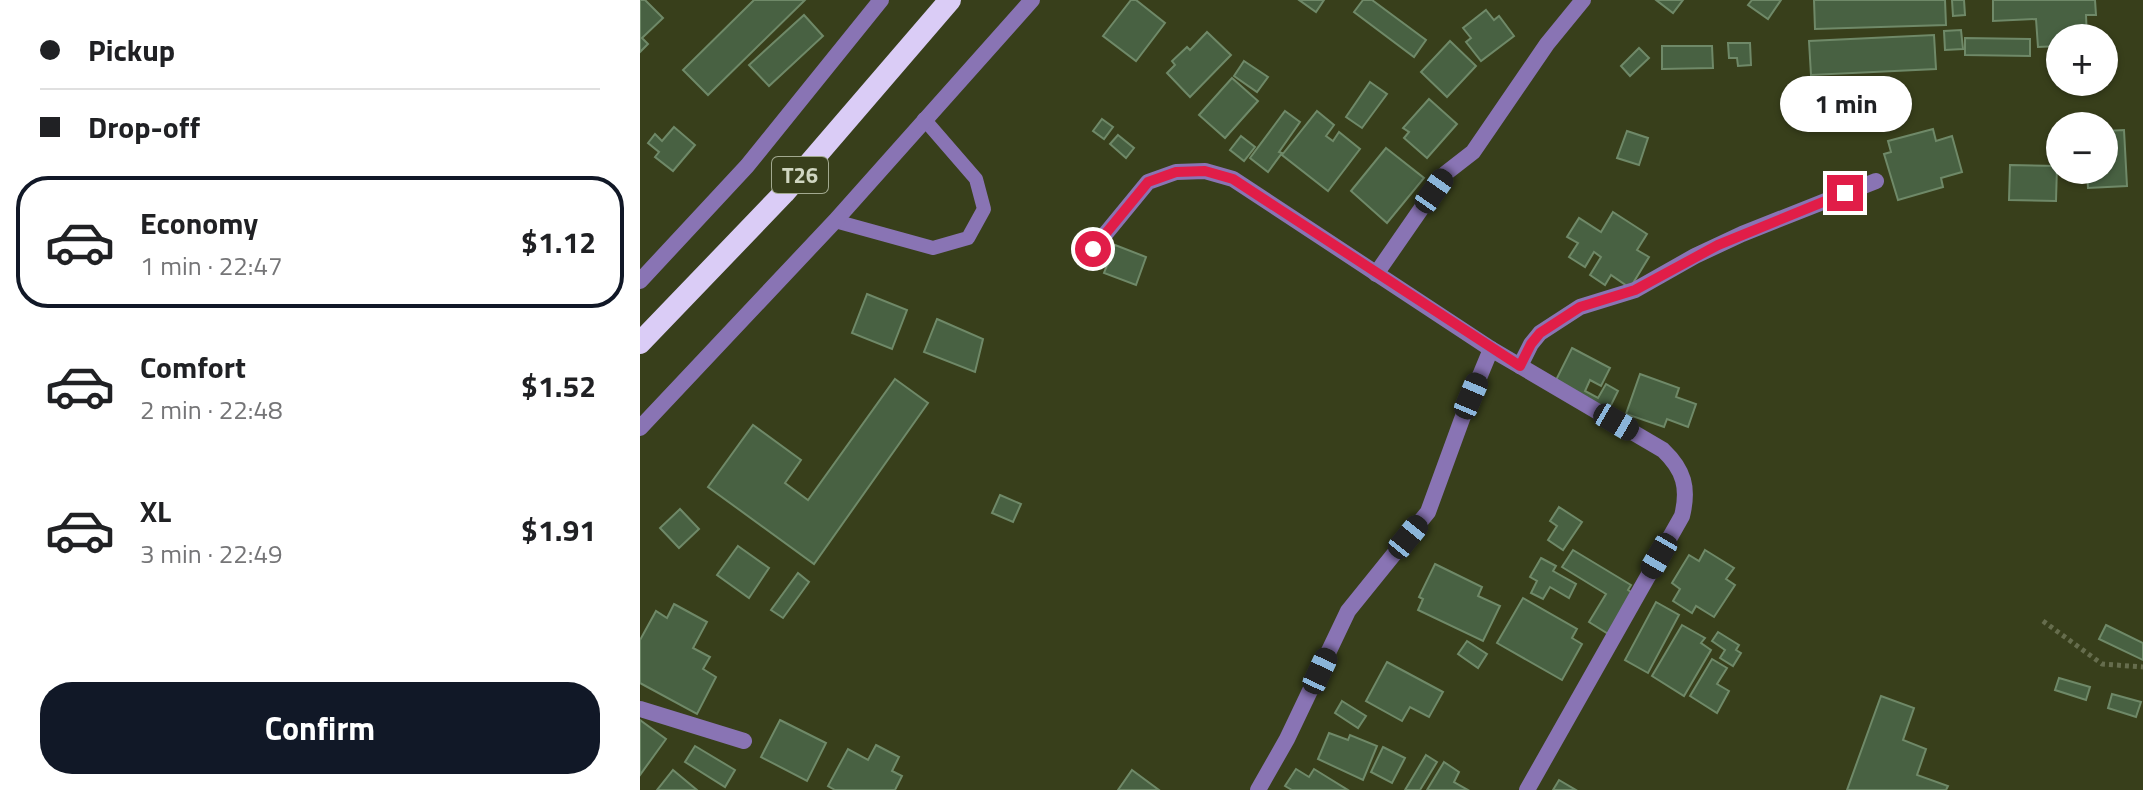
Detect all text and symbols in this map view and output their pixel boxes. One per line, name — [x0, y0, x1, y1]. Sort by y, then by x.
map controls — [2046, 24, 2118, 184]
button: + — [2046, 24, 2118, 96]
text: Pickup — [88, 27, 175, 73]
callout: 1 min — [1779, 77, 1911, 133]
text: 1 min — [1814, 84, 1878, 123]
text: Drop-off — [88, 104, 200, 150]
button: − — [2046, 112, 2118, 184]
road number: T26 — [772, 157, 828, 193]
car — [1410, 164, 1458, 218]
route end — [1827, 175, 1863, 211]
text: Economy — [140, 200, 258, 246]
icon: car — [44, 206, 116, 278]
text: $1.12 — [521, 219, 596, 265]
route start — [1075, 231, 1111, 267]
text: 1 min · 22:47 — [140, 246, 283, 285]
text: Comfort — [140, 344, 246, 390]
icon: car — [44, 350, 116, 422]
text: $1.52 — [521, 363, 596, 409]
car — [1451, 369, 1491, 423]
text: 2 min · 22:48 — [140, 390, 283, 429]
car — [1589, 400, 1643, 444]
text: XL — [140, 488, 171, 534]
icon: car — [44, 494, 116, 566]
text: $1.91 — [521, 507, 596, 553]
car — [1384, 511, 1432, 563]
car — [1637, 529, 1681, 583]
text: 3 min · 22:49 — [140, 534, 283, 573]
car — [1299, 644, 1341, 698]
button: Confirm — [40, 682, 600, 774]

